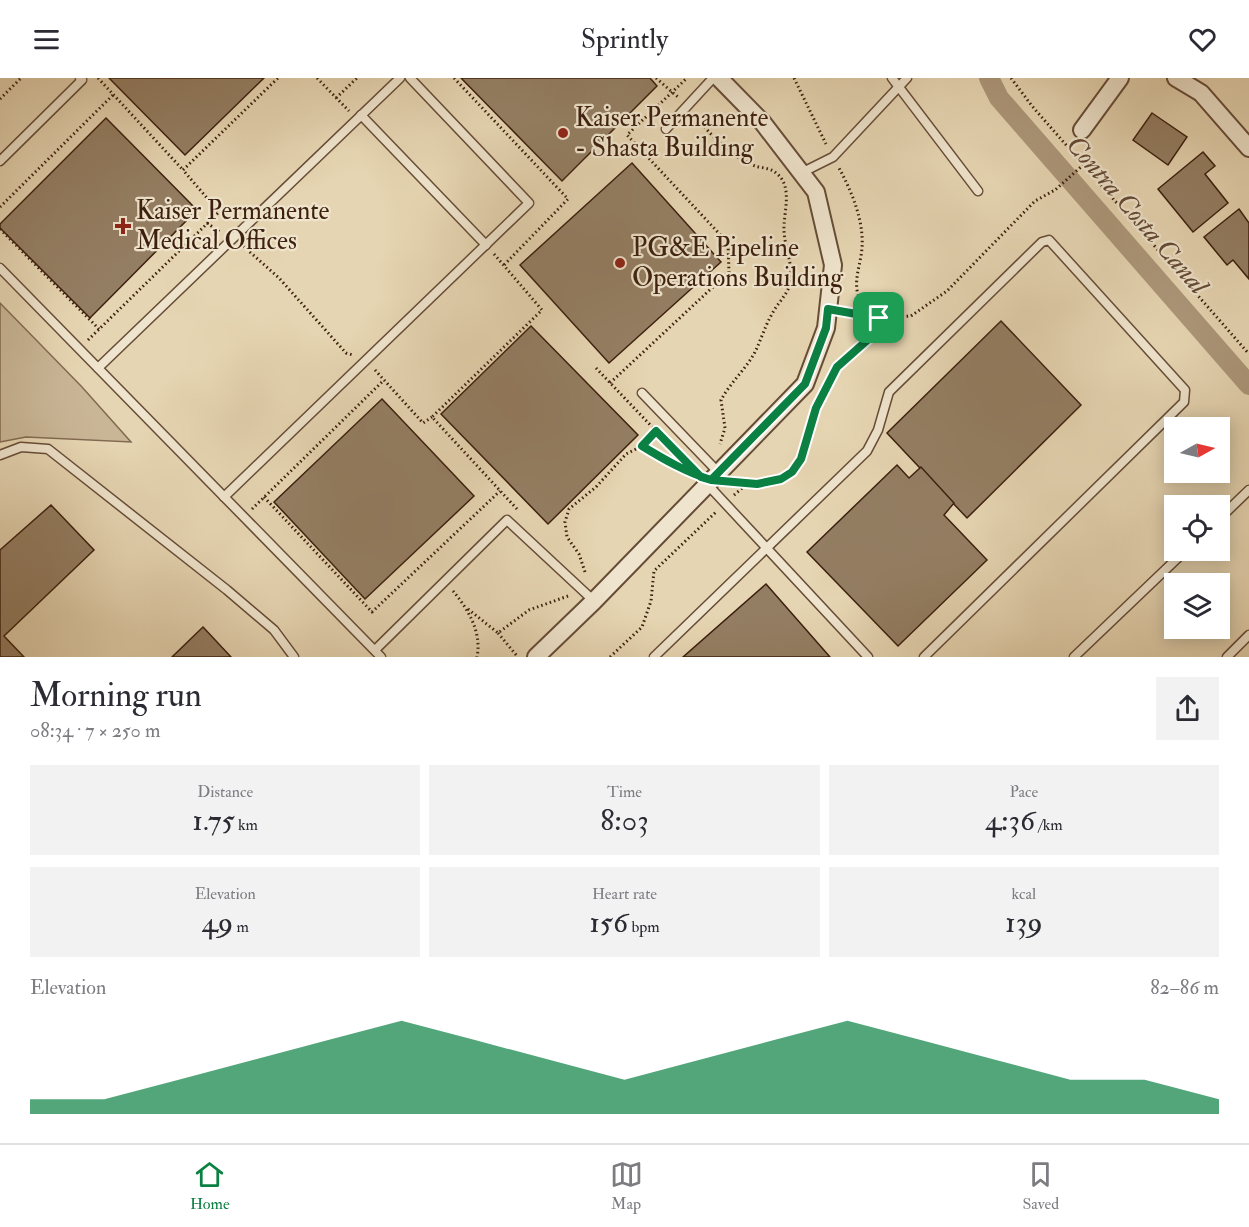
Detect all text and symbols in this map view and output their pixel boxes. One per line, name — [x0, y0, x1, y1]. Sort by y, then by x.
icon: menu — [30, 23, 63, 56]
text: Sprintly — [581, 23, 668, 56]
icon: heart — [1186, 23, 1219, 56]
place label: Kaiser Permanente - Shasta Building — [575, 102, 769, 164]
marker: Kaiser Permanente - Shasta Building — [556, 126, 570, 140]
water label: Contra Costa Canal — [1059, 129, 1217, 303]
place label: Kaiser Permanente Medical Offices — [136, 195, 330, 257]
marker: Kaiser Permanente Medical Offices — [114, 217, 132, 235]
place label: PG&E Pipeline Operations Building — [632, 232, 844, 295]
marker: PG&E Pipeline Operations Building — [613, 256, 627, 270]
pin — [853, 292, 904, 343]
icon: arrive — [862, 301, 895, 334]
north arrow — [1164, 417, 1230, 483]
map controls — [1164, 417, 1230, 639]
button: locate — [1164, 495, 1230, 561]
button: layers — [1164, 573, 1230, 639]
text: Morning run — [30, 675, 202, 716]
button: share — [1156, 677, 1219, 740]
text: 08:34 · 7 × 250 m — [30, 718, 160, 743]
text: Distance — [197, 782, 253, 802]
text: Time — [607, 782, 642, 802]
text: Pace — [1009, 782, 1038, 802]
text: 1.75 — [192, 802, 235, 839]
text: 8:03 — [600, 802, 649, 839]
text: 4:36 — [985, 802, 1035, 839]
text: km — [235, 815, 258, 835]
text: /km — [1035, 815, 1063, 835]
text: Elevation — [195, 884, 256, 904]
text: Heart rate — [592, 884, 657, 904]
text: kcal — [1012, 884, 1036, 904]
text: 49 — [202, 904, 233, 941]
text: 156 — [589, 904, 628, 941]
text: 139 — [1005, 904, 1043, 941]
text: m — [233, 917, 249, 937]
text: bpm — [628, 917, 660, 937]
text: Elevation — [30, 975, 106, 1000]
text: 82–86 m — [1150, 975, 1219, 1000]
tab: Home — [190, 1158, 230, 1214]
tab: Map — [610, 1158, 643, 1214]
tab: Saved — [1022, 1158, 1059, 1214]

